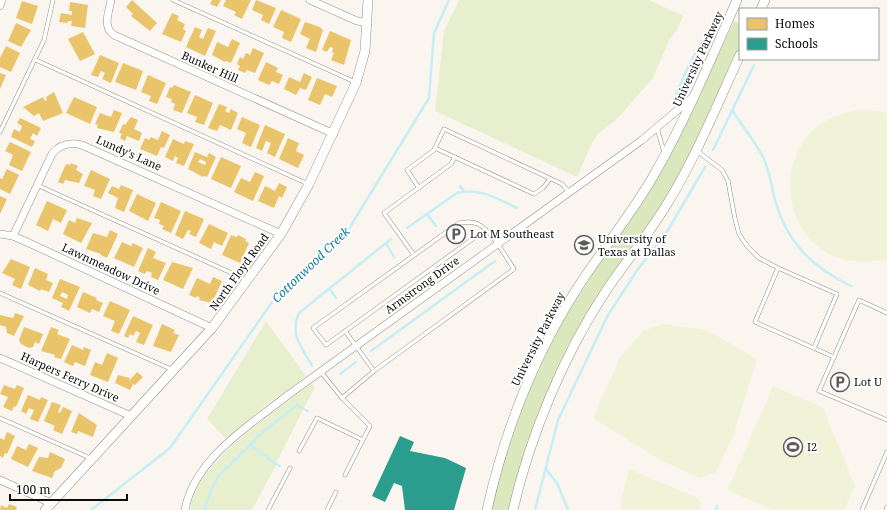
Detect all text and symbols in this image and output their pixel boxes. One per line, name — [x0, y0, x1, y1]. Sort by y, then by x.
street label: University Parkway — [669, 8, 727, 109]
legend — [739, 8, 879, 60]
text: Homes — [775, 15, 815, 32]
text: Schools — [775, 35, 818, 52]
street label: Bunker Hill — [180, 47, 241, 86]
street label: Lundy's Lane — [94, 131, 164, 174]
water label: Cottonwood Creek — [268, 222, 354, 306]
parking icon: Lot M Southeast — [445, 223, 467, 245]
place label: Lot M Southeast — [470, 226, 554, 241]
street label: North Floyd Road — [205, 230, 272, 313]
place label: University of Texas at Dallas — [598, 231, 676, 259]
school or university icon: University of Texas at Dallas — [573, 234, 595, 256]
street label: Lawnmeadow Drive — [60, 239, 163, 298]
street label: Armstrong Drive — [381, 252, 462, 317]
street label: University Parkway — [507, 289, 568, 388]
street label: Harpers Ferry Drive — [19, 348, 122, 405]
parking icon: Lot U — [829, 371, 851, 393]
place label: Lot U — [854, 374, 882, 389]
sports icon: I2 — [782, 436, 804, 458]
place label: I2 — [807, 439, 817, 454]
scale bar — [10, 476, 127, 502]
text: 100 m — [16, 481, 51, 498]

